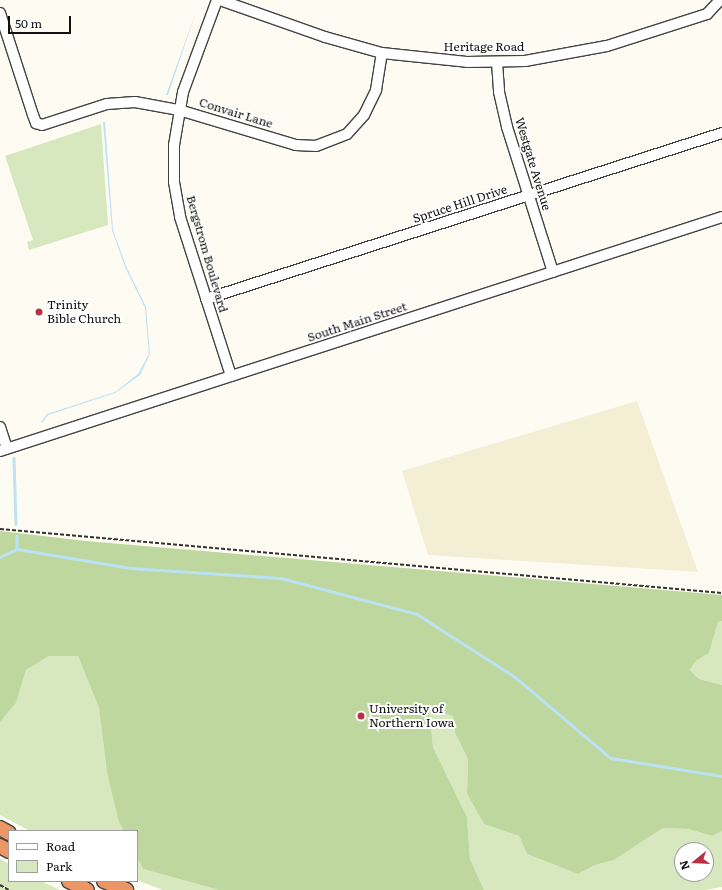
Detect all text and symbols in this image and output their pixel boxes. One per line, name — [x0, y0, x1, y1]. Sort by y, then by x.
scale bar — [10, 8, 73, 34]
text: 50 m — [15, 14, 42, 32]
street label: Heritage Road — [444, 40, 524, 54]
street label: Convair Lane — [197, 95, 275, 131]
street label: Westgate Avenue — [512, 116, 554, 212]
street label: Spruce Hill Drive — [411, 182, 509, 226]
street label: Bergstrom Boulevard — [183, 194, 231, 314]
place label: Trinity Bible Church — [47, 298, 121, 326]
street label: South Main Street — [306, 299, 408, 345]
marker: Trinity Bible Church — [34, 307, 44, 317]
place label: University of Northern Iowa — [369, 702, 454, 730]
marker: University of Northern Iowa — [356, 711, 366, 721]
legend — [8, 830, 138, 882]
text: Road — [46, 837, 75, 855]
north arrow — [674, 842, 714, 882]
text: Park — [46, 857, 72, 875]
text: N — [675, 859, 693, 872]

